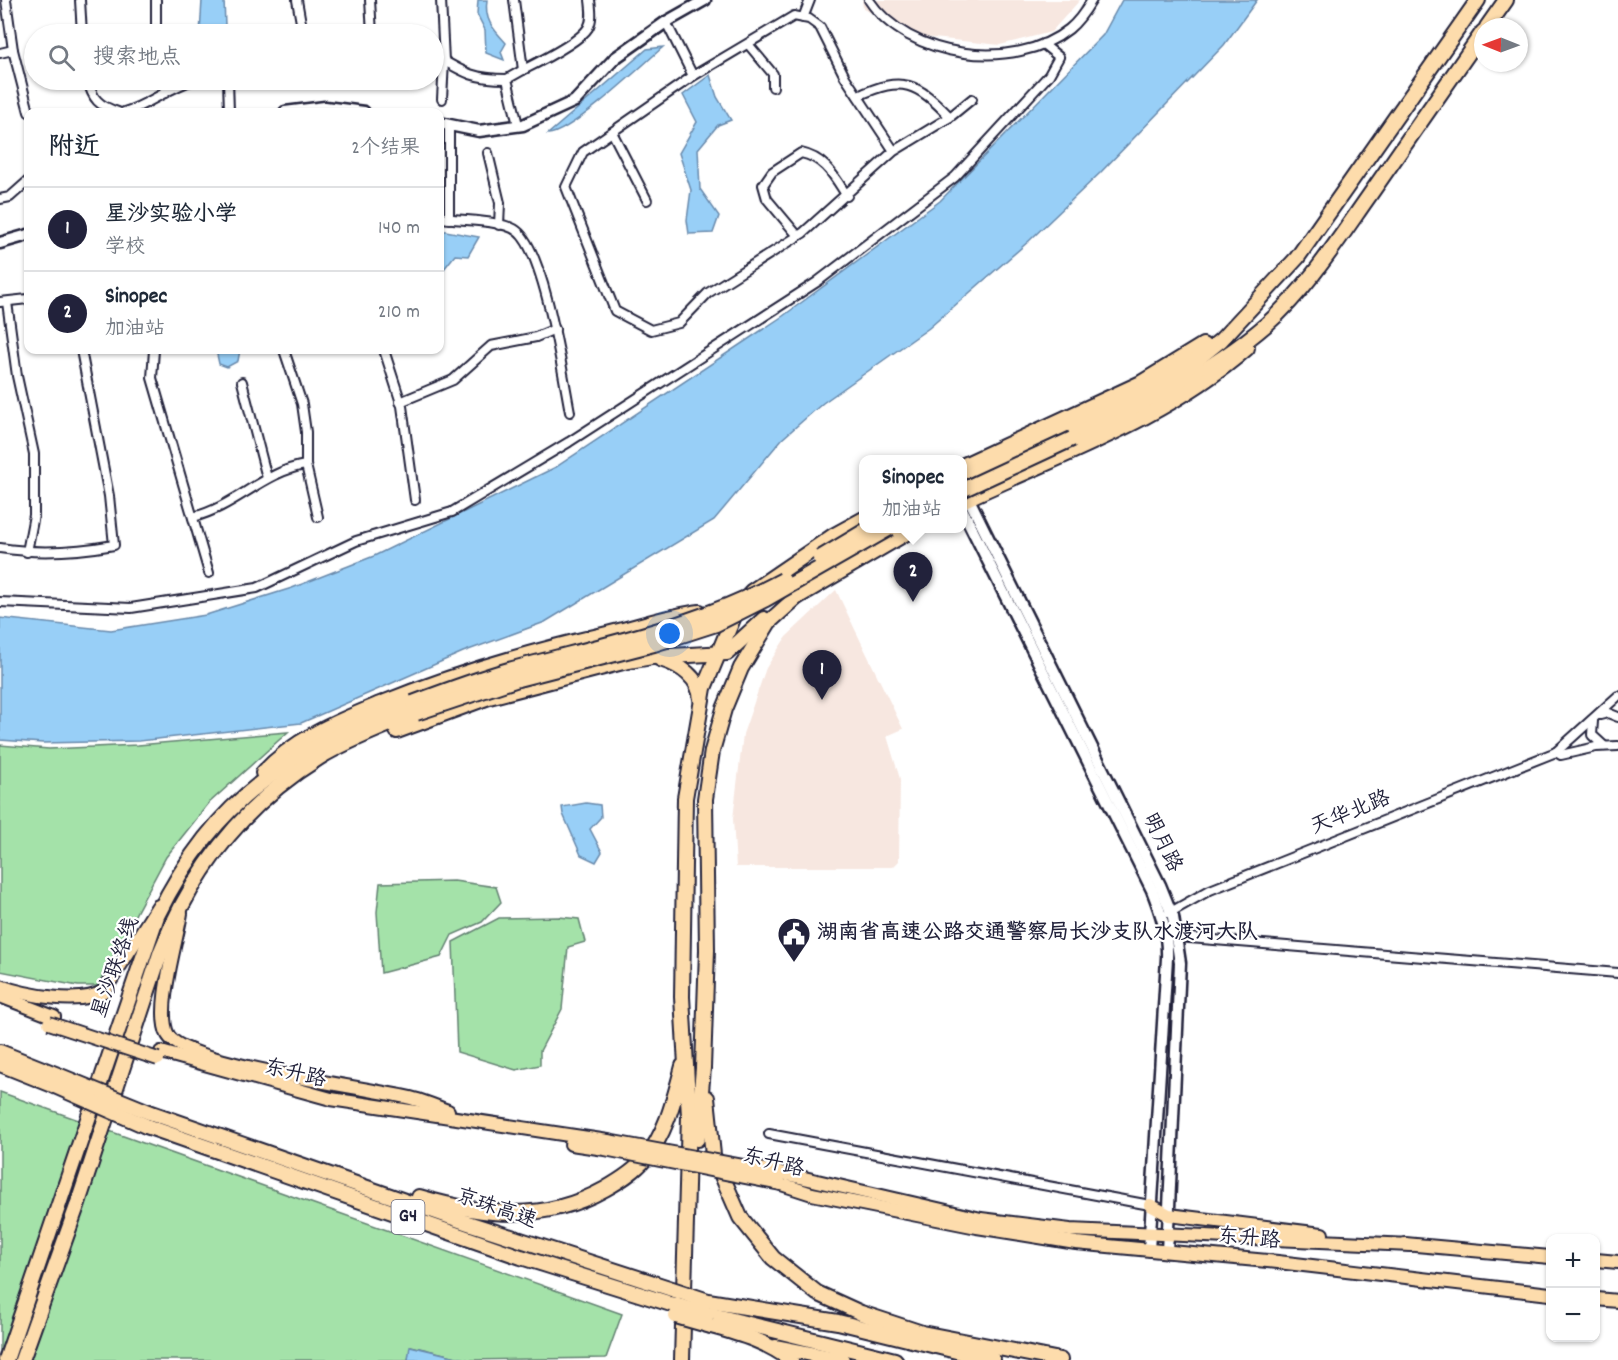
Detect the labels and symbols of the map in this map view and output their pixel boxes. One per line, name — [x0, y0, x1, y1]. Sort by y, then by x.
north arrow — [1474, 18, 1528, 72]
pin: 2 — [894, 552, 932, 602]
your location — [655, 619, 684, 648]
pin: 1 — [802, 650, 842, 700]
street label: 天华北路 — [1306, 784, 1396, 844]
street label: 明月路 — [1134, 808, 1188, 878]
street label: 星沙联络线 — [86, 913, 148, 1023]
public building icon: 湖南省高速公路交通警察局长沙支队水渡河大队 — [776, 916, 812, 963]
place label: 湖南省高速公路交通警察局长沙支队水渡河大队 — [817, 919, 1258, 949]
street label: 东升路 — [261, 1053, 329, 1097]
street label: 东升路 — [739, 1142, 807, 1186]
street label: 京珠高速 — [451, 1182, 541, 1238]
road number: G4 — [392, 1200, 424, 1234]
street label: 东升路 — [1216, 1222, 1282, 1258]

